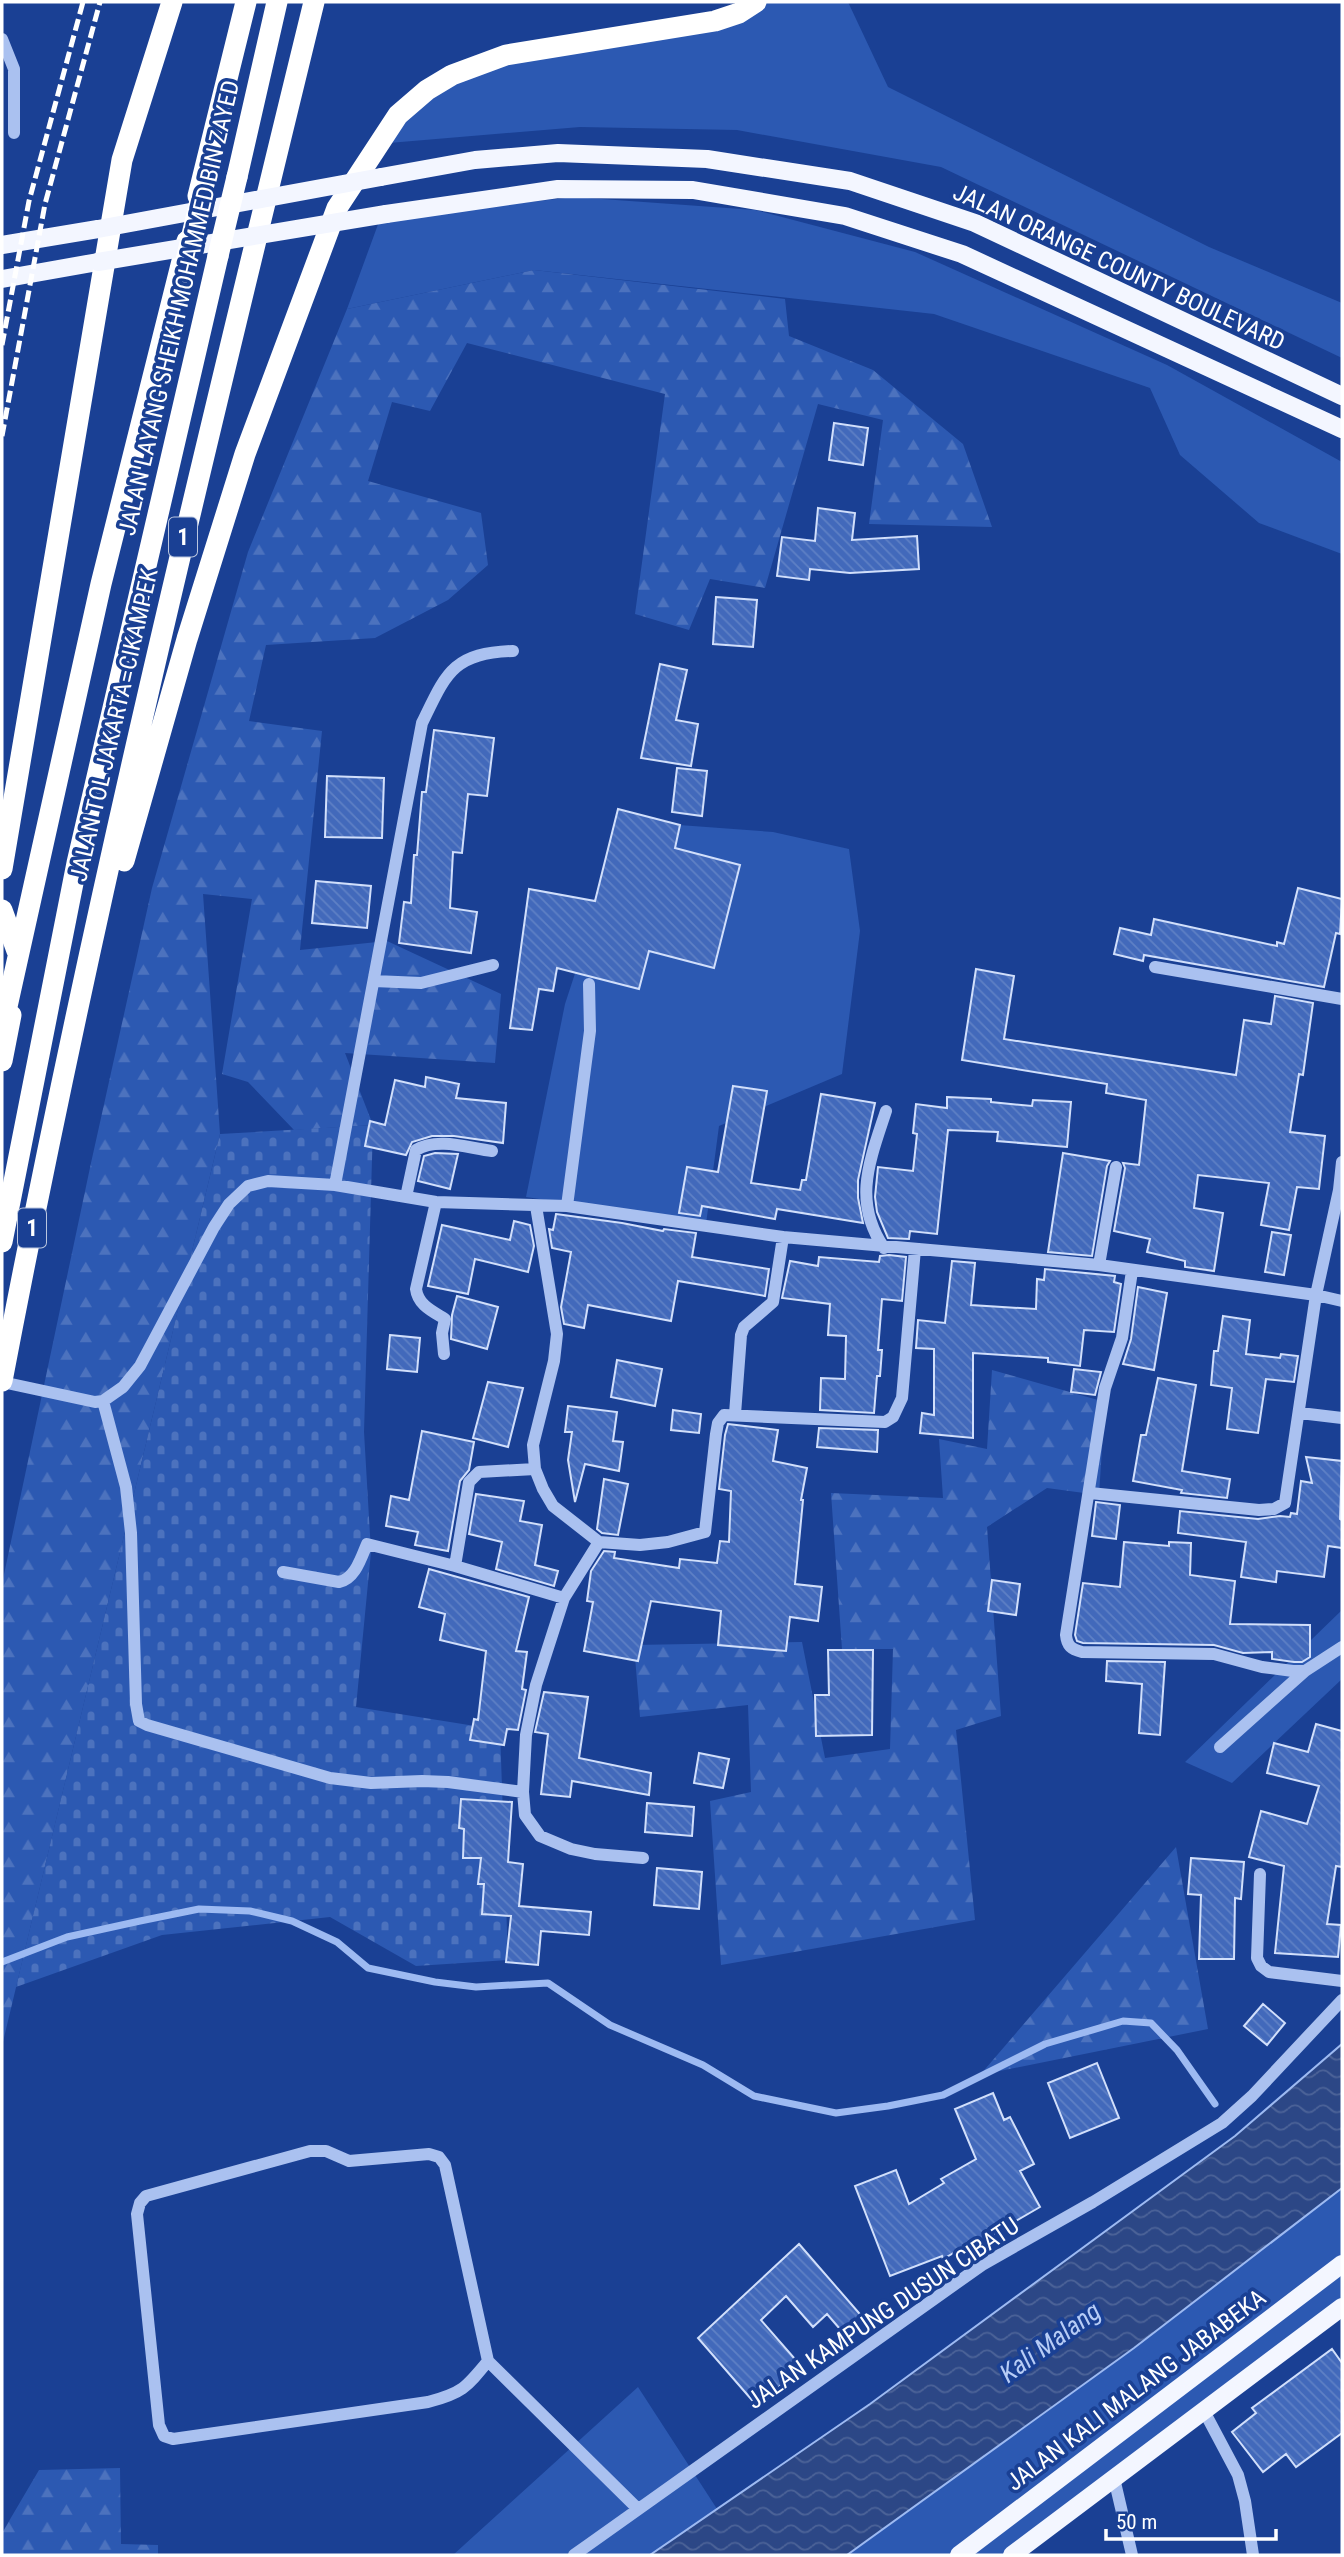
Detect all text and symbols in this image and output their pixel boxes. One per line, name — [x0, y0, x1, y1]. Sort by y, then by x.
street label: JALAN LAYANG SHEIKH MOHAMMED BIN ZAYED — [113, 78, 245, 538]
street label: JALAN ORANGE COUNTY BOULEVARD — [949, 178, 1289, 356]
road number: 1 — [169, 517, 197, 556]
street label: JALAN TOL JAKARTA–CIKAMPEK — [64, 566, 164, 884]
road number: 1 — [18, 1208, 46, 1247]
street label: JALAN KAMPUNG DUSUN CIBATU — [742, 2211, 1024, 2415]
street label: JALAN KALI MALANG JABABEKA — [1001, 2283, 1271, 2497]
water label: Kali Malang — [994, 2295, 1106, 2389]
scale bar — [1106, 2498, 1276, 2542]
text: 50 m — [1116, 2510, 1157, 2534]

